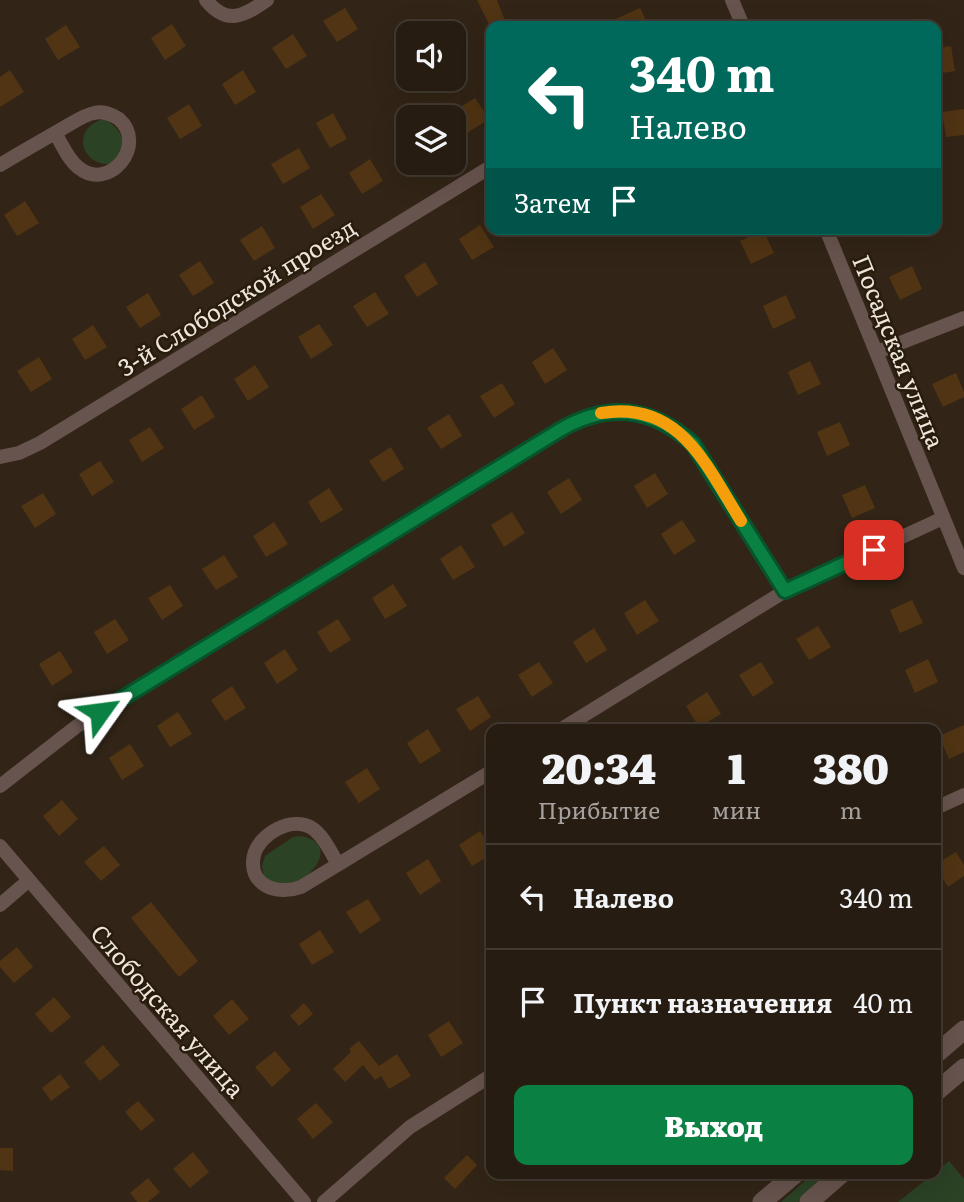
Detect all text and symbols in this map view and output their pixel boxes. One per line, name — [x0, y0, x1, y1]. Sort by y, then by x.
map controls — [396, 21, 466, 175]
button: sound — [396, 21, 466, 91]
text: 340 m — [629, 34, 775, 107]
icon: left — [514, 49, 605, 140]
text: Налево — [629, 101, 747, 149]
button: layers — [396, 105, 466, 175]
text: Затем — [514, 182, 591, 221]
icon: arrive — [605, 182, 643, 220]
street label: 3-й Слободской проезд — [110, 208, 362, 384]
street label: Посадская улица — [845, 249, 955, 453]
pin — [844, 520, 904, 580]
icon: arrive — [855, 531, 893, 569]
position arrow — [63, 675, 137, 749]
text: 20:34 — [542, 735, 656, 797]
text: 1 — [728, 735, 745, 797]
text: 380 — [813, 735, 889, 797]
text: Прибытие — [538, 792, 660, 826]
text: мин — [712, 792, 761, 826]
text: m — [840, 792, 862, 826]
text: Налево — [573, 877, 674, 916]
text: 340 m — [839, 877, 913, 916]
icon: left — [514, 878, 552, 916]
street label: Слободская улица — [84, 916, 254, 1104]
text: Пункт назначения — [573, 982, 832, 1021]
text: 40 m — [853, 982, 913, 1021]
icon: arrive — [514, 983, 552, 1021]
button: Выход — [514, 1085, 913, 1165]

